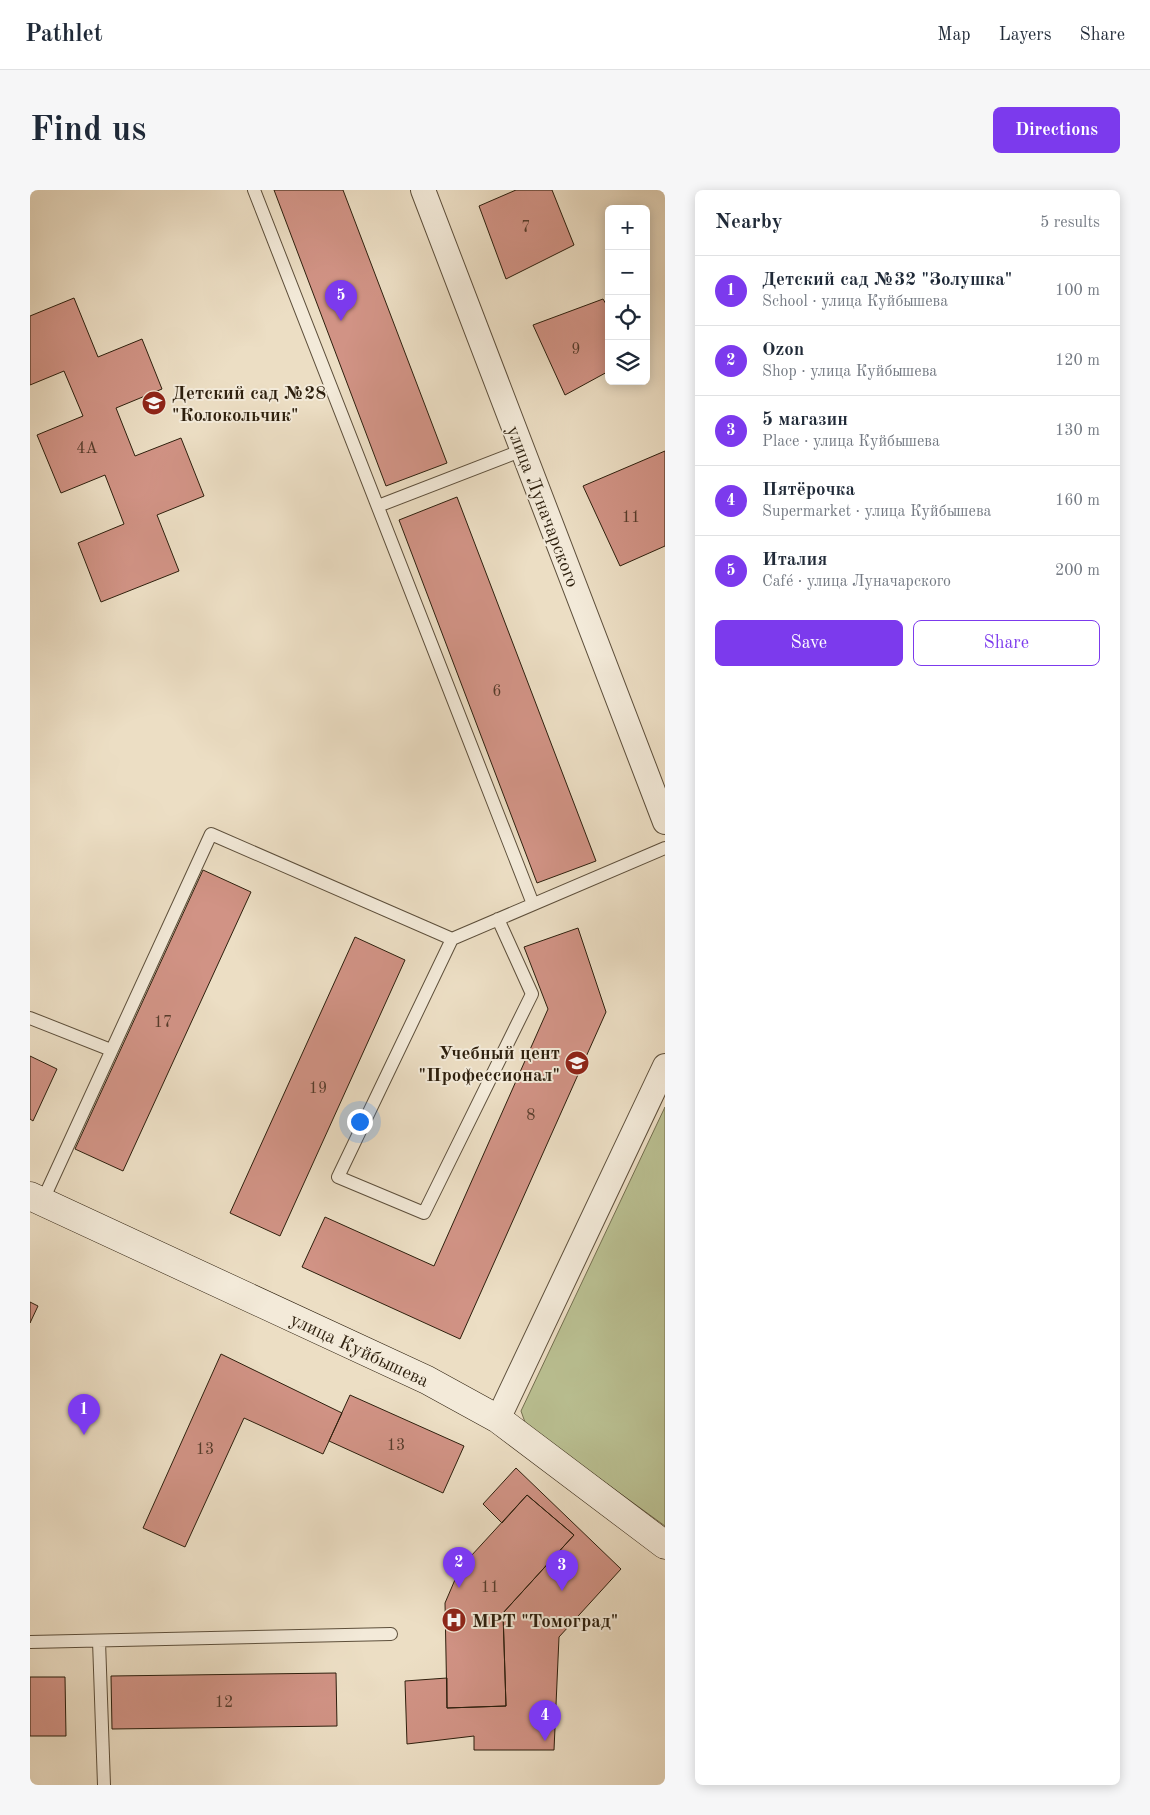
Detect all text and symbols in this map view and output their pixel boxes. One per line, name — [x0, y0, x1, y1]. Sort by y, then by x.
text: Pathlet — [25, 23, 103, 47]
text: Map — [937, 26, 971, 44]
text: Layers — [999, 26, 1051, 44]
text: Share — [1079, 26, 1125, 44]
button: Directions — [993, 107, 1120, 153]
text: Find us — [30, 113, 146, 148]
map controls — [605, 205, 650, 385]
button: + — [605, 205, 650, 250]
text: Nearby — [715, 212, 783, 233]
text: 5 results — [1040, 215, 1100, 231]
house number: 7 — [521, 220, 531, 236]
button: − — [605, 250, 650, 295]
text: Детский сад №32 "Золушка" — [762, 271, 1012, 290]
pin: 5 — [325, 280, 357, 321]
text: 1 — [726, 283, 736, 299]
text: 100 m — [1055, 283, 1100, 299]
text: School · улица Куйбышева — [762, 294, 948, 310]
button: locate — [605, 295, 650, 340]
button: layers — [605, 340, 650, 385]
text: Ozon — [762, 341, 804, 360]
house number: 9 — [571, 342, 581, 358]
text: 2 — [726, 353, 736, 369]
text: 120 m — [1055, 353, 1100, 369]
text: Shop · улица Куйбышева — [762, 364, 937, 380]
place label: Детский сад №28 "Колокольчик" — [172, 385, 326, 426]
school or university icon: Детский сад №28 "Колокольчик" — [141, 390, 167, 416]
text: 5 магазин — [762, 411, 848, 430]
text: 3 — [726, 423, 736, 439]
text: 130 m — [1055, 423, 1100, 439]
street label: улица Луначарского — [502, 424, 581, 590]
text: Place · улица Куйбышева — [762, 434, 940, 450]
house number: 4А — [76, 441, 98, 457]
text: Пятёрочка — [762, 481, 855, 500]
text: 4 — [726, 493, 736, 509]
text: 160 m — [1055, 493, 1100, 509]
text: Supermarket · улица Куйбышева — [762, 504, 992, 520]
house number: 11 — [622, 510, 640, 526]
text: Италия — [762, 551, 827, 570]
text: 5 — [726, 563, 736, 579]
text: 200 m — [1055, 563, 1100, 579]
text: Café · улица Луначарского — [762, 574, 951, 590]
button: Save — [715, 620, 903, 666]
button: Share — [913, 620, 1100, 666]
house number: 6 — [492, 684, 502, 700]
house number: 17 — [154, 1015, 172, 1031]
place label: Учебный цент "Профессионал" — [419, 1045, 560, 1086]
school or university icon: Учебный цент "Профессионал" — [564, 1050, 590, 1076]
house number: 19 — [309, 1081, 327, 1097]
house number: 8 — [526, 1108, 536, 1124]
your location — [347, 1109, 373, 1135]
street label: улица Куйбышева — [287, 1311, 432, 1392]
pin: 1 — [68, 1394, 100, 1435]
house number: 13 — [387, 1438, 405, 1454]
house number: 13 — [196, 1442, 214, 1458]
pin: 2 — [443, 1547, 475, 1588]
pin: 3 — [546, 1550, 578, 1591]
house number: 11 — [481, 1580, 499, 1596]
hospital icon: МРТ "Томоград" — [441, 1607, 467, 1633]
place label: МРТ "Томоград" — [472, 1613, 618, 1632]
house number: 12 — [215, 1695, 233, 1711]
pin: 4 — [529, 1700, 561, 1741]

